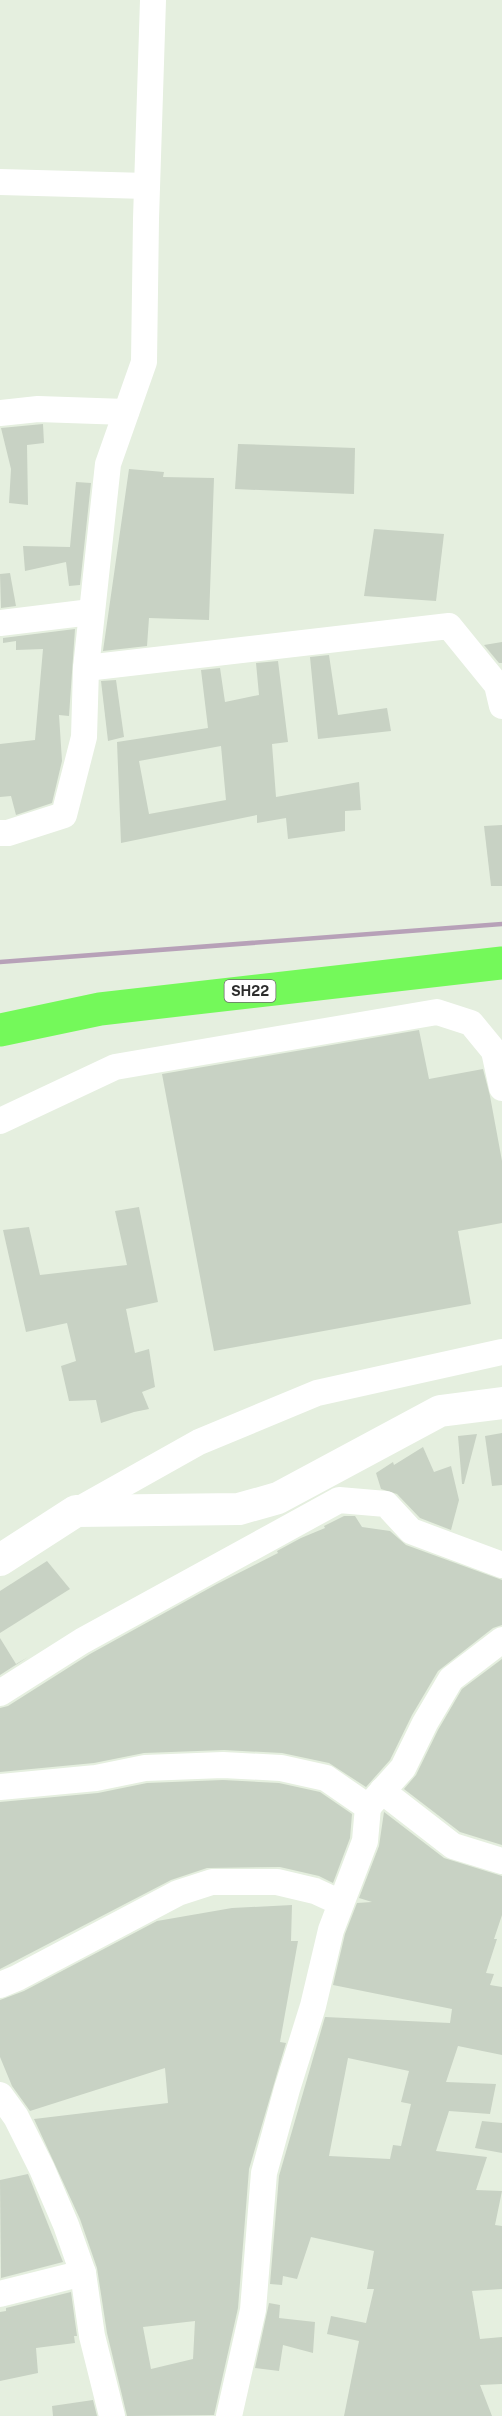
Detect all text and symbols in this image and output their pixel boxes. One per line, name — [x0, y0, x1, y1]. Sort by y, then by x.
road number: SH22 — [224, 980, 276, 1002]

